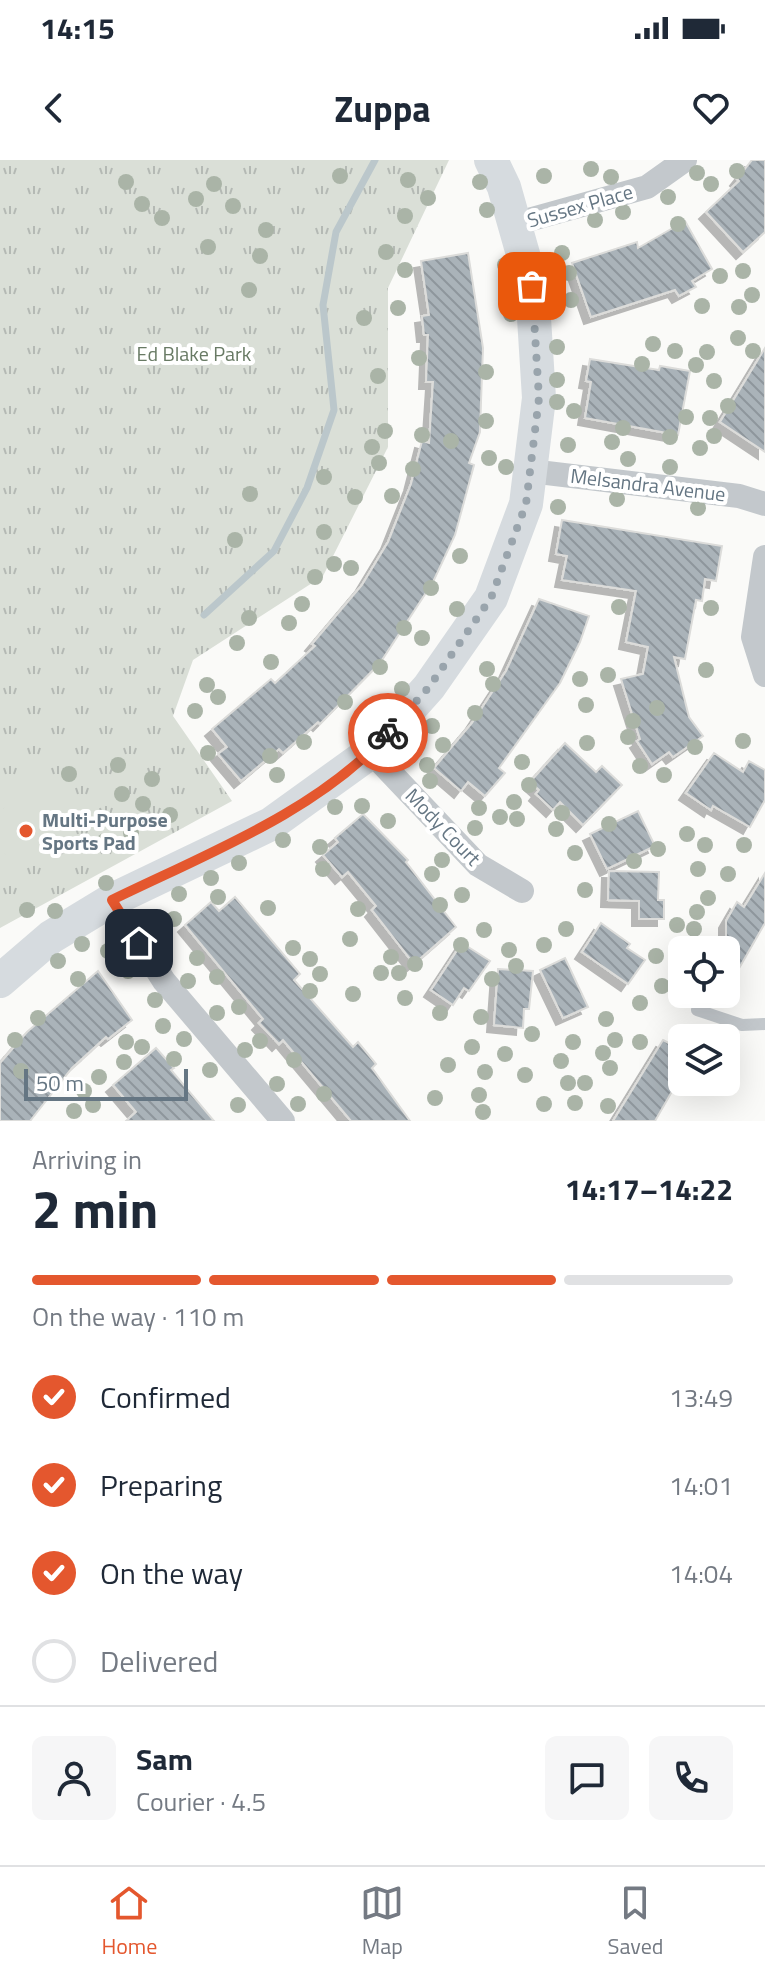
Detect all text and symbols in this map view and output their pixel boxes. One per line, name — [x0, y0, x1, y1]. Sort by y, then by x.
text: 14:15 — [40, 5, 115, 51]
text: Zuppa — [334, 81, 431, 136]
icon: back — [32, 86, 76, 130]
icon: heart — [689, 86, 733, 130]
street label: Sussex Place — [523, 176, 636, 235]
pin — [498, 252, 566, 320]
icon: bag — [510, 264, 554, 308]
park label: Ed Blake Park — [137, 338, 252, 369]
street label: Melsandra Avenue — [569, 460, 727, 509]
courier — [348, 693, 428, 773]
icon: bike — [366, 711, 410, 755]
street label: Mody Court — [398, 781, 488, 873]
place label: Multi-Purpose Sports Pad — [42, 804, 168, 858]
marker: Multi-Purpose Sports Pad — [17, 822, 35, 840]
pin — [105, 909, 173, 977]
icon: home — [117, 921, 161, 965]
map controls — [668, 936, 740, 1096]
button: locate — [668, 936, 740, 1008]
button: layers — [668, 1024, 740, 1096]
scale bar — [24, 1065, 188, 1101]
text: 50 m — [36, 1066, 84, 1100]
text: Arriving in — [32, 1140, 142, 1179]
text: 14:17–14:22 — [565, 1166, 733, 1212]
text: 2 min — [32, 1169, 158, 1248]
text: On the way · 110 m — [32, 1297, 244, 1336]
text: Confirmed — [100, 1374, 231, 1420]
icon: check — [32, 1375, 76, 1419]
text: 13:49 — [669, 1378, 733, 1417]
text: Preparing — [100, 1462, 222, 1508]
icon: check — [32, 1463, 76, 1507]
text: 14:01 — [669, 1466, 733, 1505]
text: On the way — [100, 1550, 243, 1596]
icon: check — [32, 1551, 76, 1595]
text: 14:04 — [669, 1554, 733, 1593]
text: Delivered — [100, 1638, 218, 1684]
button: person — [32, 1736, 116, 1820]
text: Sam — [136, 1736, 193, 1782]
button: chat — [545, 1736, 629, 1820]
button: phone — [649, 1736, 733, 1820]
text: Courier · 4.5 — [136, 1782, 266, 1821]
tab: Home — [102, 1881, 157, 1963]
tab: Map — [360, 1881, 404, 1963]
tab: Saved — [607, 1881, 663, 1963]

